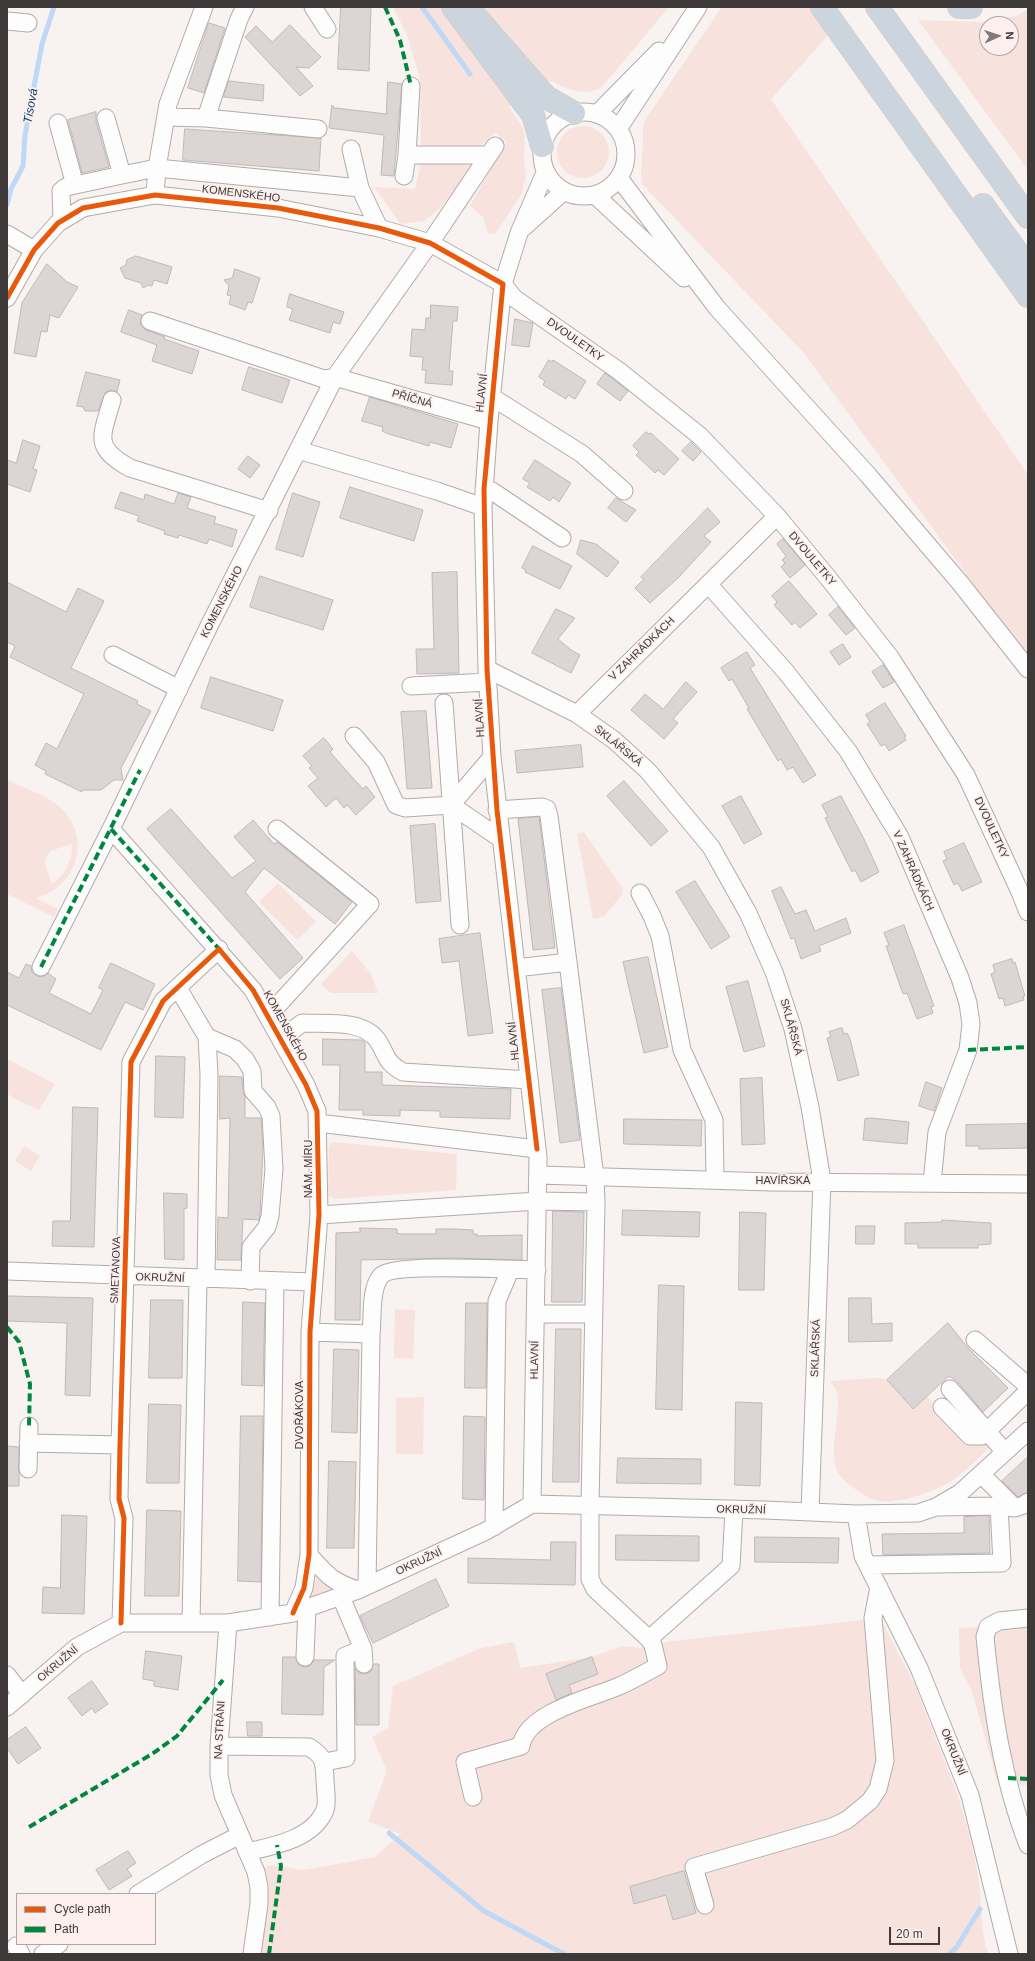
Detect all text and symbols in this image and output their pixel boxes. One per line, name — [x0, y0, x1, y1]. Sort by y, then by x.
north arrow — [979, 16, 1019, 56]
text: N — [1004, 31, 1016, 40]
water label: Tisová — [21, 87, 41, 125]
street label: KOMENSKÉHO — [201, 183, 281, 205]
street label: DVOULETKY — [544, 315, 606, 365]
street label: HLAVNÍ — [473, 373, 491, 413]
street label: PŘÍČNÁ — [390, 387, 434, 411]
street label: DVOULETKY — [786, 529, 838, 589]
street label: KOMENSKÉHO — [198, 564, 246, 640]
street label: V ZAHRÁDKÁCH — [606, 614, 678, 684]
street label: HLAVNÍ — [472, 698, 488, 738]
street label: SKLÁŘSKÁ — [591, 723, 645, 769]
street label: DVOULETKY — [971, 795, 1011, 861]
street label: V ZAHRÁDKÁCH — [889, 829, 937, 913]
street label: KOMENSKÉHO — [260, 988, 310, 1064]
street label: SKLÁŘSKÁ — [777, 997, 805, 1057]
street label: HLAVNÍ — [505, 1021, 523, 1061]
street label: NÁM. MÍRU — [302, 1140, 316, 1198]
street label: HAVÍŘSKÁ — [756, 1174, 810, 1188]
street label: SMETANOVA — [108, 1236, 124, 1304]
street label: OKRUŽNÍ — [135, 1271, 185, 1285]
street label: SKLÁŘSKÁ — [808, 1319, 824, 1377]
street label: HLAVNÍ — [528, 1340, 542, 1380]
street label: DVOŘÁKOVA — [293, 1381, 307, 1449]
street label: OKRUŽNÍ — [716, 1503, 766, 1517]
street label: OKRUŽNÍ — [394, 1546, 444, 1578]
street label: OKRUŽNÍ — [35, 1643, 81, 1685]
street label: NA STRÁNI — [212, 1700, 228, 1760]
street label: OKRUŽNÍ — [938, 1727, 968, 1777]
legend — [16, 1893, 156, 1945]
text: Cycle path — [54, 1902, 111, 1916]
scale bar — [891, 1919, 942, 1945]
text: Path — [54, 1922, 79, 1936]
text: 20 m — [896, 1927, 923, 1941]

